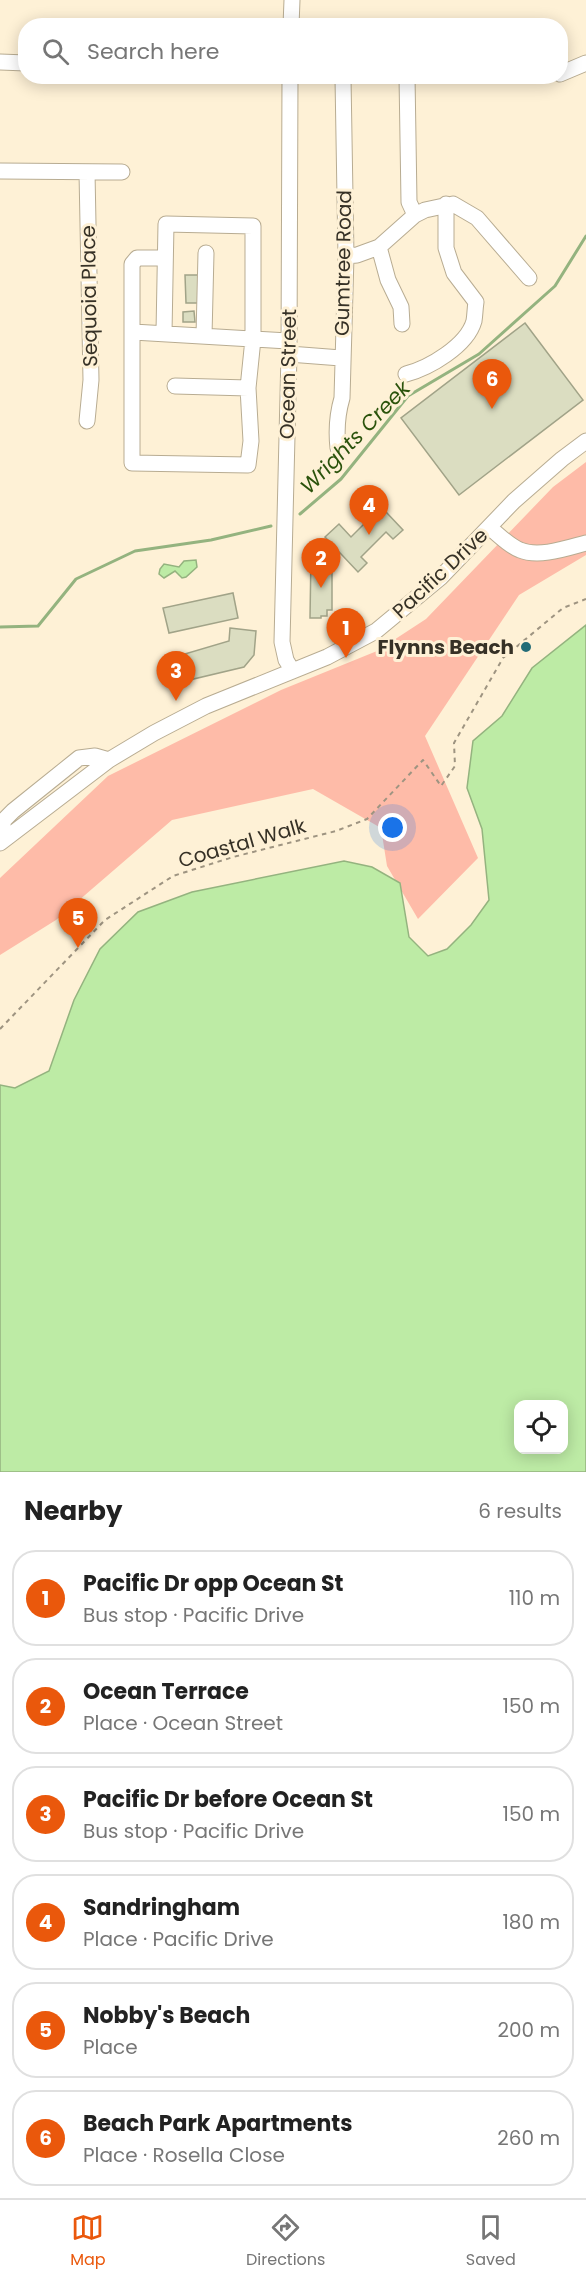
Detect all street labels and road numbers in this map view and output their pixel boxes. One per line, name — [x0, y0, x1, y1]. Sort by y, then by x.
street label: Gumtree Road — [328, 190, 358, 336]
street label: Sequoia Place — [74, 225, 104, 367]
street label: Ocean Street — [273, 309, 303, 439]
street label: Pacific Drive — [386, 521, 494, 625]
street label: Coastal Walk — [175, 811, 310, 875]

